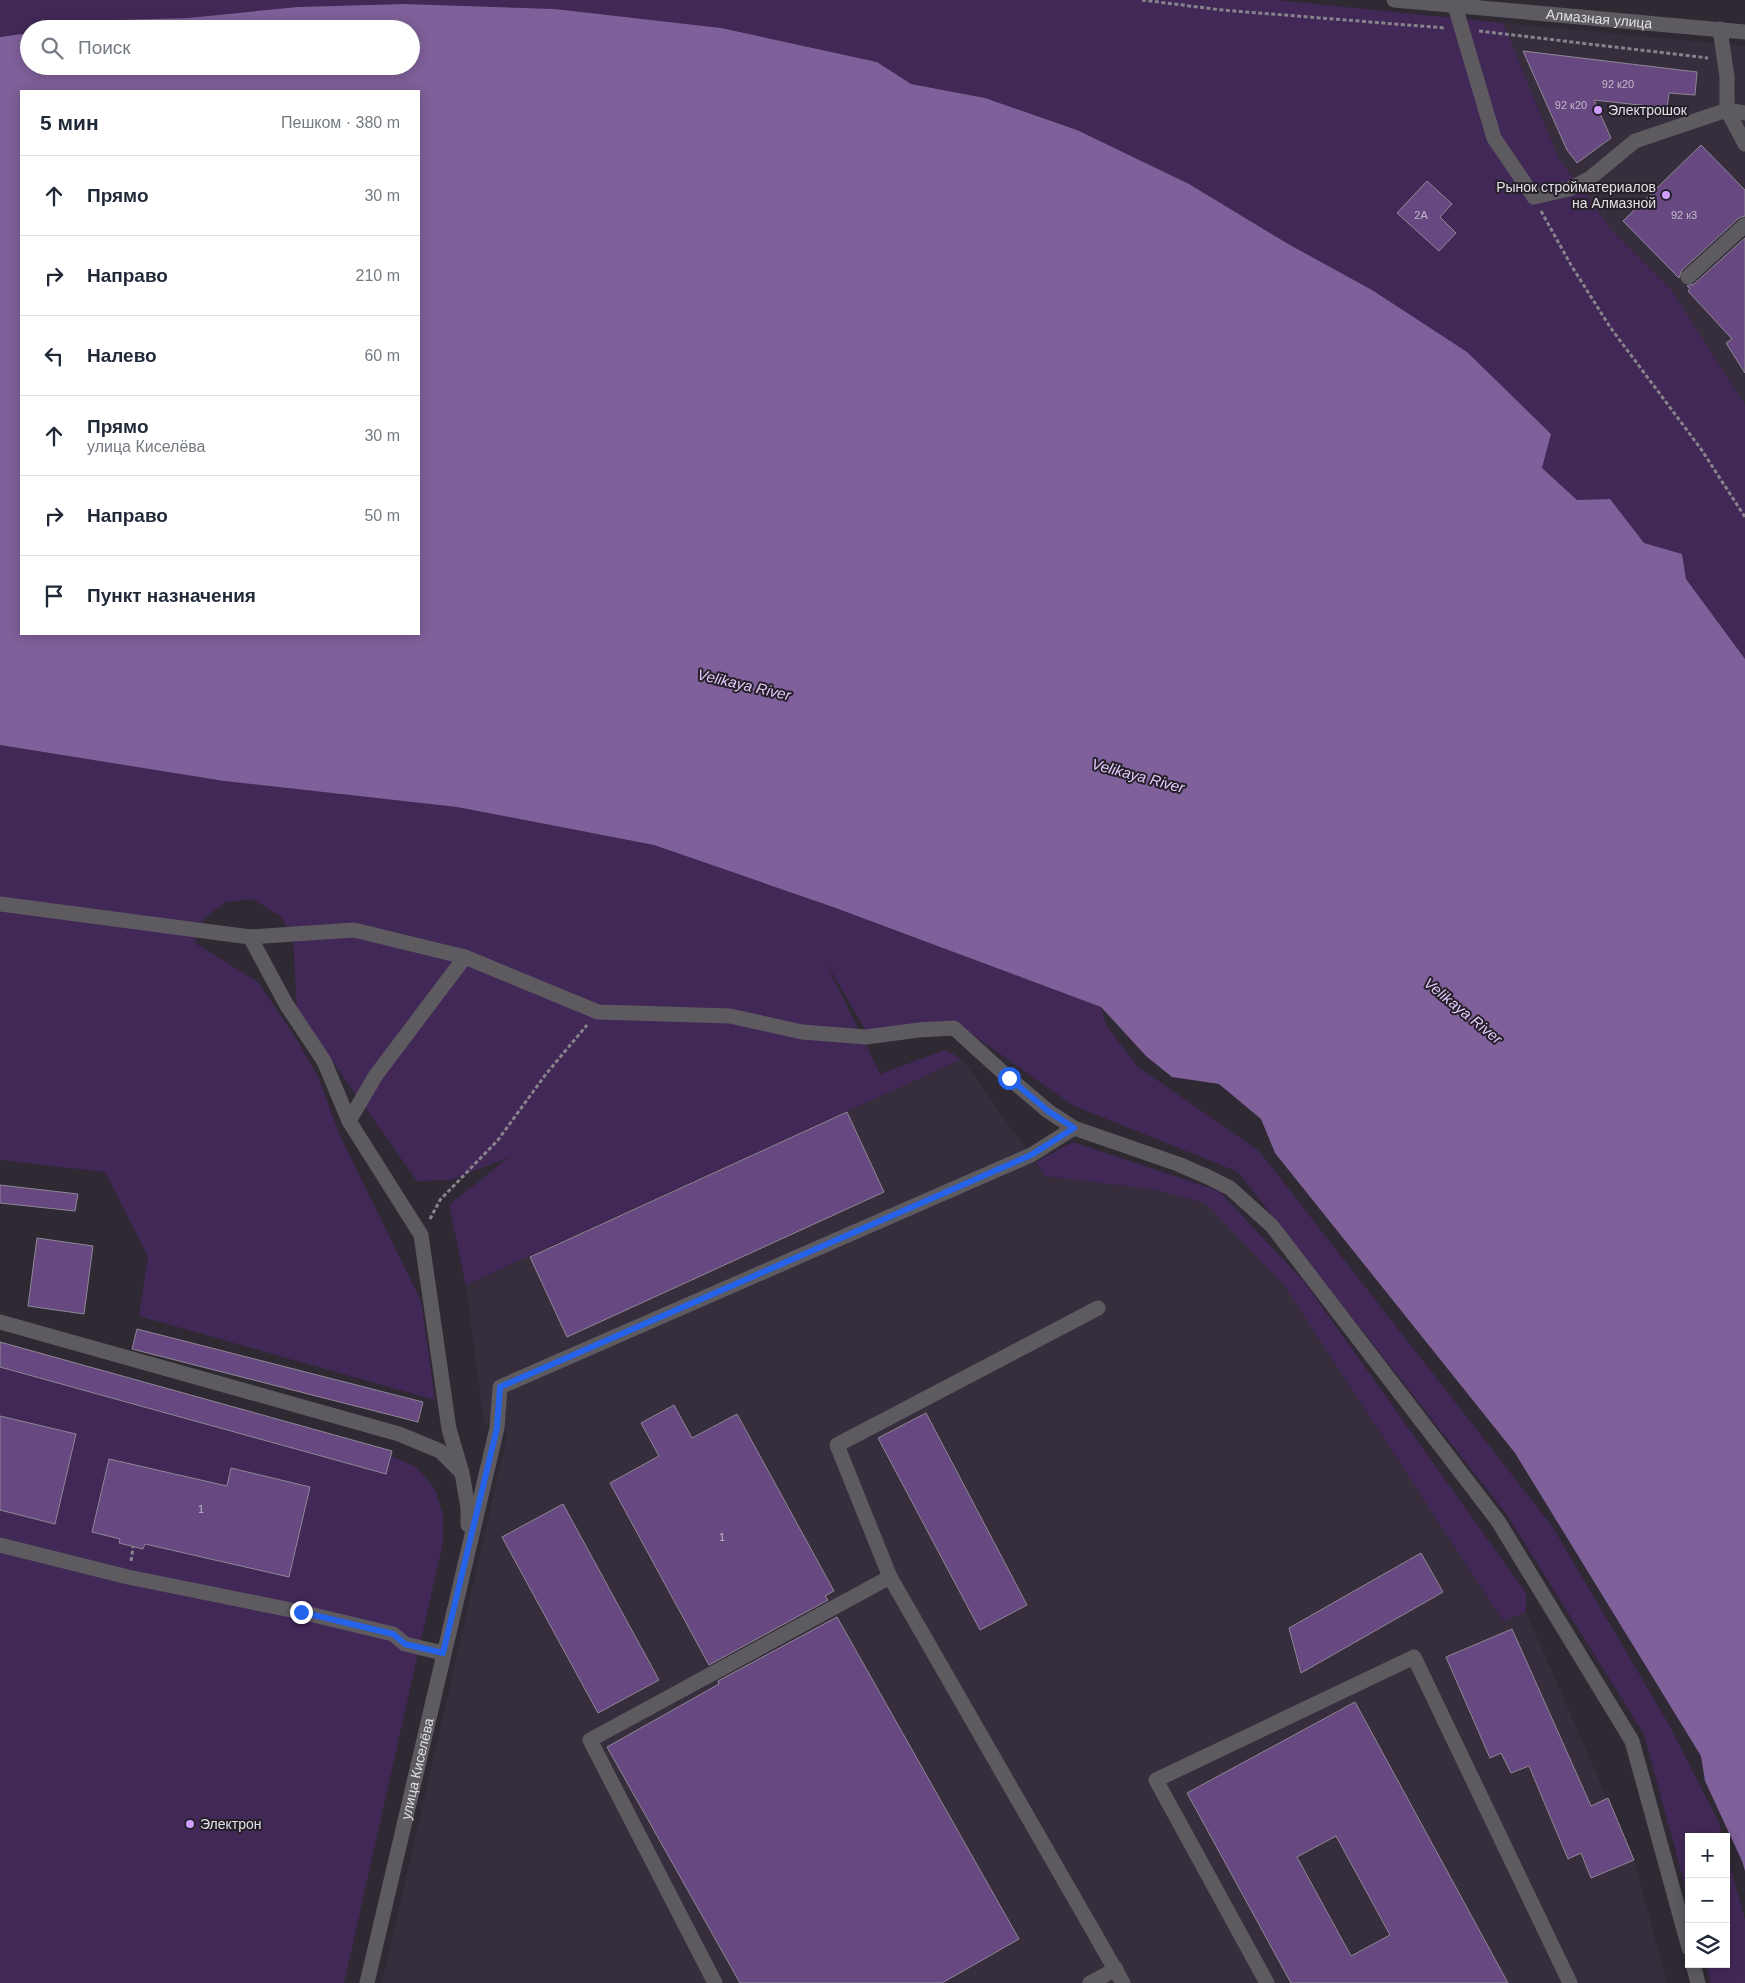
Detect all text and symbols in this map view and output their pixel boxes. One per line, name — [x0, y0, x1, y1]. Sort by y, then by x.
street label: Алмазная улица — [1545, 6, 1653, 32]
search box — [20, 20, 420, 75]
icon: search — [38, 34, 66, 62]
text: Поиск — [78, 37, 131, 58]
house number: 92 к20 — [1602, 78, 1634, 90]
house number: 92 к20 — [1555, 99, 1587, 111]
place label: Электрошок — [1608, 102, 1688, 118]
marker: Электрошок — [1592, 104, 1604, 116]
text: 5 мин — [40, 111, 99, 134]
text: Пешком · 380 m — [281, 114, 400, 131]
place label: Рынок стройматериалов на Алмазной — [1496, 179, 1656, 211]
icon: ahead — [40, 182, 68, 210]
text: Прямо — [87, 185, 149, 206]
text: 30 m — [364, 187, 400, 204]
marker: Рынок стройматериалов на Алмазной — [1660, 189, 1672, 201]
house number: 2А — [1414, 209, 1428, 221]
house number: 92 к3 — [1671, 209, 1697, 221]
icon: right — [40, 262, 68, 290]
text: Направо — [87, 265, 168, 286]
text: 210 m — [356, 267, 400, 284]
icon: left — [40, 342, 68, 370]
text: Налево — [87, 345, 157, 366]
text: 60 m — [364, 347, 400, 364]
text: Прямо — [87, 416, 149, 437]
icon: ahead — [40, 422, 68, 450]
text: 30 m — [364, 427, 400, 444]
text: улица Киселёва — [87, 438, 206, 455]
icon: right — [40, 502, 68, 530]
text: Направо — [87, 505, 168, 526]
text: 50 m — [364, 507, 400, 524]
icon: arrive — [40, 582, 68, 610]
text: Пункт назначения — [87, 585, 256, 606]
water label: Velikaya River — [696, 666, 793, 704]
water label: Velikaya River — [1090, 755, 1187, 796]
water label: Velikaya River — [1421, 974, 1506, 1048]
route start — [998, 1067, 1021, 1090]
house number: 1 — [198, 1503, 204, 1515]
house number: 1 — [719, 1531, 725, 1543]
route end — [290, 1601, 313, 1624]
street label: улица Киселёва — [398, 1716, 437, 1821]
place label: Электрон — [200, 1816, 262, 1832]
marker: Электрон — [184, 1818, 196, 1830]
map controls — [1685, 1833, 1730, 1968]
button: + — [1685, 1833, 1730, 1878]
button: − — [1685, 1878, 1730, 1923]
button: layers — [1685, 1923, 1730, 1968]

